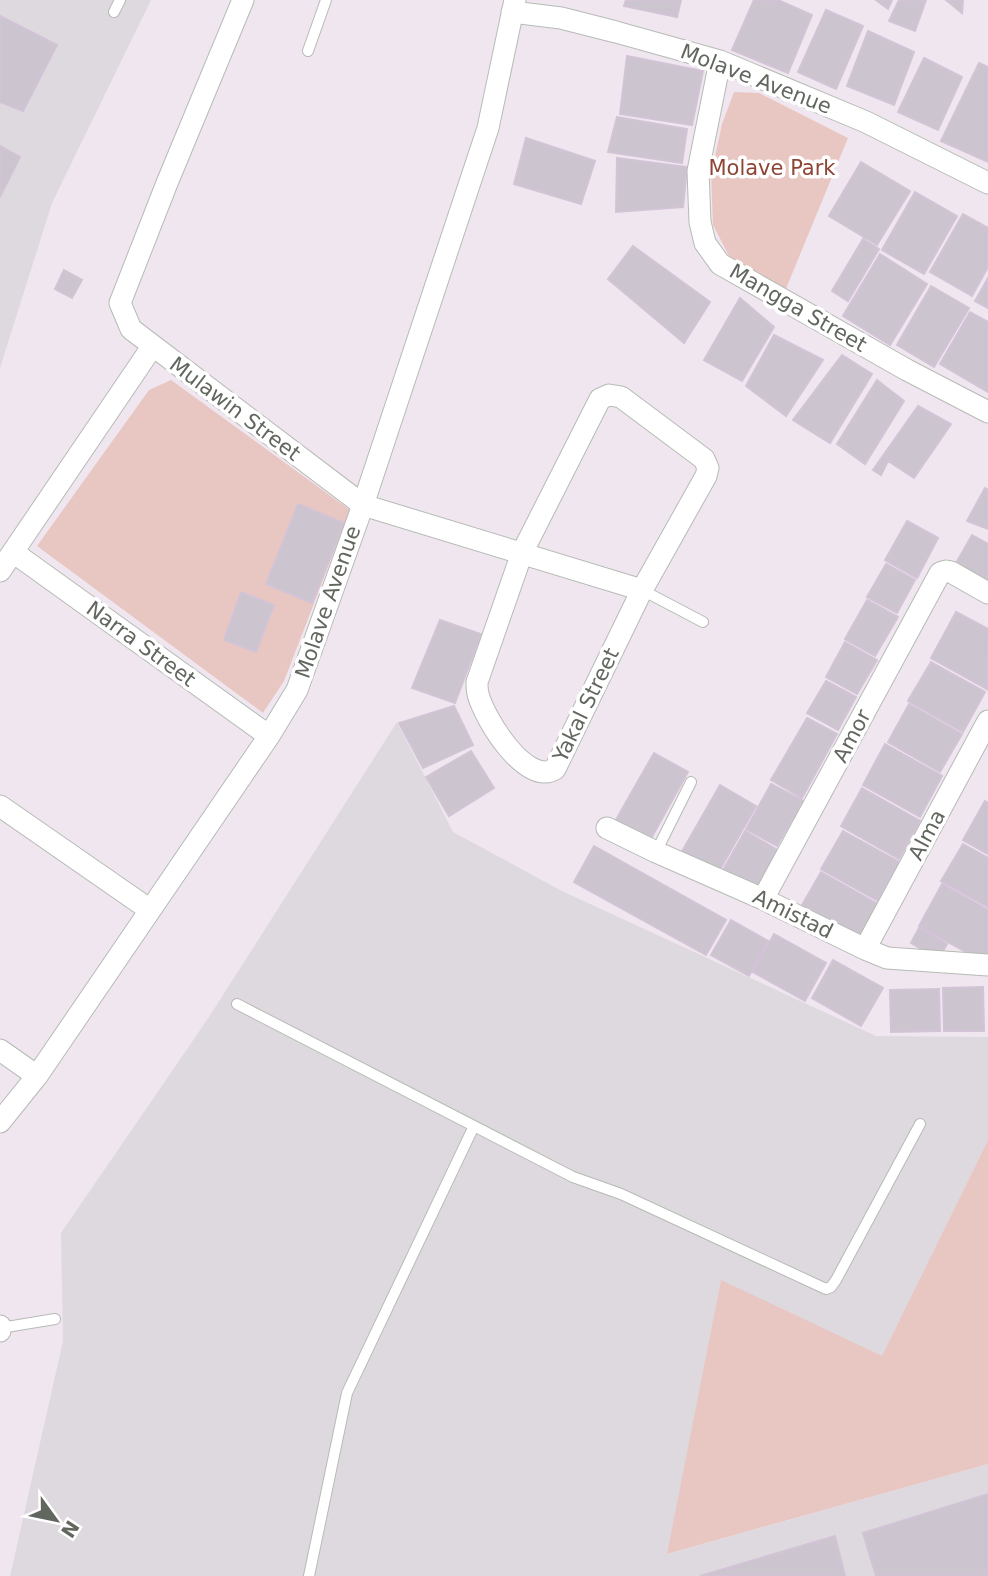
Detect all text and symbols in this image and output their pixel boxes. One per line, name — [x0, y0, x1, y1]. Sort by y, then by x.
street label: Molave Avenue — [677, 39, 835, 119]
park label: Molave Park — [708, 156, 836, 180]
street label: Mangga Street — [725, 259, 871, 357]
street label: Mulawin Street — [165, 352, 305, 466]
street label: Molave Avenue — [291, 523, 365, 681]
street label: Narra Street — [82, 596, 200, 692]
street label: Yakal Street — [548, 644, 624, 767]
street label: Amor — [828, 705, 876, 766]
street label: Alma — [904, 806, 950, 864]
street label: Amistad — [749, 884, 837, 944]
north arrow — [21, 1485, 91, 1555]
text: N — [57, 1517, 84, 1542]

